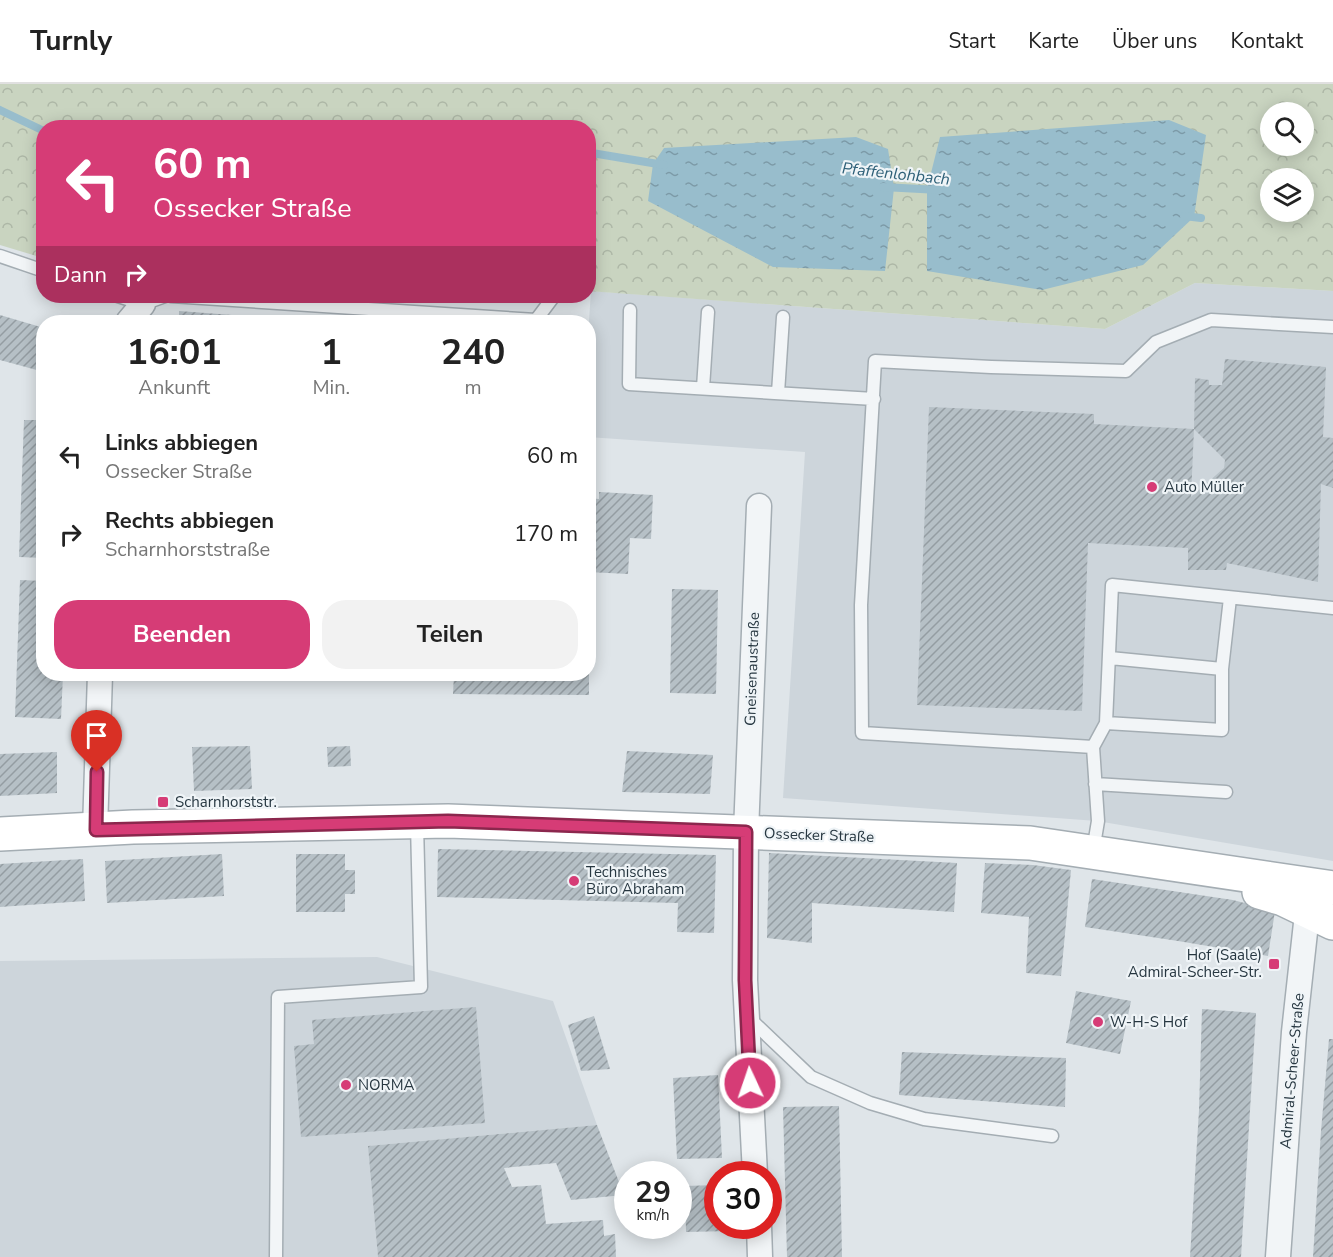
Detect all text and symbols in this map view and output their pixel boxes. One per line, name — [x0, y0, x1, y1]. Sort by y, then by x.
text: Turnly — [30, 22, 112, 60]
text: Start — [948, 27, 995, 55]
text: Karte — [1028, 27, 1079, 55]
text: Über uns — [1112, 27, 1197, 55]
text: Kontakt — [1230, 27, 1303, 55]
map controls — [1260, 102, 1314, 222]
button: search — [1260, 102, 1314, 156]
text: 60 m — [153, 136, 252, 193]
icon: left — [54, 144, 132, 222]
water label: Pfaffenlohbach — [841, 157, 951, 191]
button: layers — [1260, 168, 1314, 222]
text: Ossecker Straße — [153, 190, 352, 227]
icon: right — [119, 258, 152, 291]
text: Dann — [54, 260, 107, 290]
text: 16:01 — [127, 328, 222, 377]
text: 1 — [320, 328, 342, 377]
text: 240 — [441, 328, 505, 377]
text: Ankunft — [138, 374, 210, 401]
text: Min. — [312, 374, 350, 401]
text: m — [464, 374, 482, 401]
text: Links abbiegen — [105, 428, 258, 458]
icon: left — [54, 440, 87, 473]
text: 60 m — [527, 441, 578, 471]
text: Ossecker Straße — [105, 458, 252, 485]
place label: Auto Müller — [1164, 477, 1245, 497]
marker: Auto Müller — [1145, 480, 1159, 494]
text: Rechts abbiegen — [105, 506, 274, 536]
icon: right — [54, 518, 87, 551]
text: 170 m — [514, 519, 578, 549]
text: Scharnhorststraße — [105, 536, 270, 563]
button: Beenden — [54, 600, 310, 669]
button: Teilen — [322, 600, 578, 669]
street label: Gneisenaustraße — [740, 612, 764, 726]
pin — [71, 710, 122, 772]
icon: arrive — [80, 719, 113, 752]
place label: Scharnhorststr. — [175, 792, 277, 812]
marker: Scharnhorststr. — [156, 795, 170, 809]
street label: Ossecker Straße — [764, 823, 874, 847]
place label: Technisches Büro Abraham — [586, 862, 684, 899]
marker: Technisches Büro Abraham — [567, 874, 581, 888]
place label: Hof (Saale) Admiral-Scheer-Str. — [1128, 945, 1262, 982]
marker: Hof (Saale) Admiral-Scheer-Str. — [1267, 957, 1281, 971]
street label: Admiral-Scheer-Straße — [1275, 992, 1309, 1150]
place label: W-H-S Hof — [1110, 1012, 1188, 1032]
marker: W-H-S Hof — [1091, 1015, 1105, 1029]
position arrow — [718, 1051, 782, 1115]
place label: NORMA — [358, 1075, 414, 1095]
marker: NORMA — [339, 1078, 353, 1092]
speed limit sign: 30 — [704, 1161, 782, 1239]
text: 29 — [635, 1172, 671, 1213]
text: km/h — [636, 1205, 670, 1225]

